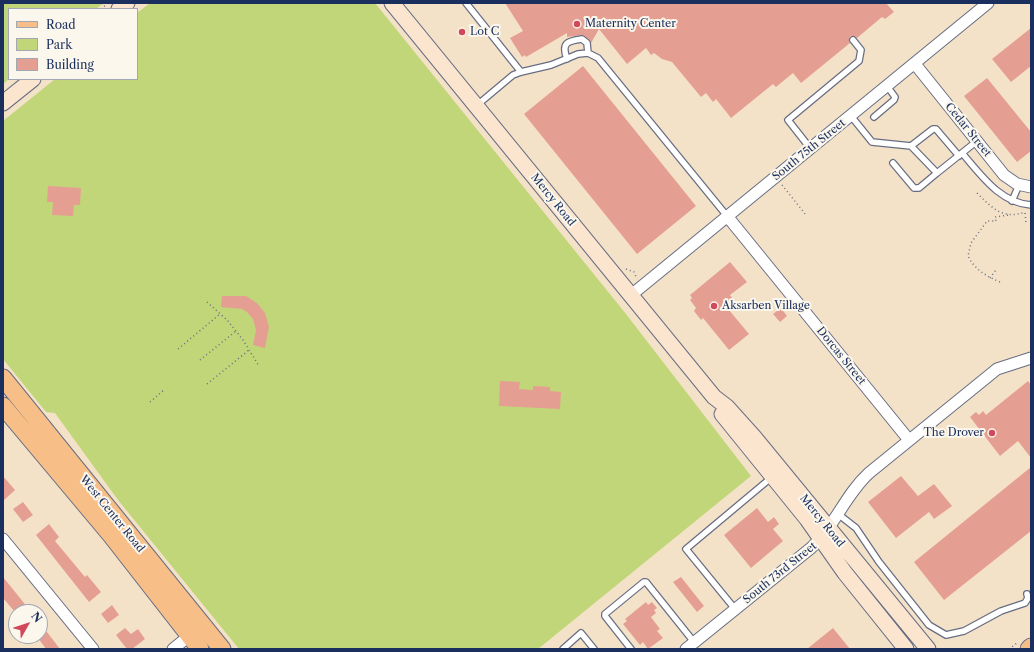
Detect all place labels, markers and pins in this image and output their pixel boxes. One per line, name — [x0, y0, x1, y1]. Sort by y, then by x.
place label: Maternity Center — [585, 17, 676, 31]
marker: Maternity Center — [572, 19, 582, 29]
place label: Lot C — [470, 25, 499, 39]
marker: Lot C — [457, 27, 467, 37]
place label: Aksarben Village — [722, 299, 810, 313]
marker: Aksarben Village — [709, 301, 719, 311]
place label: The Drover — [924, 426, 984, 440]
marker: The Drover — [987, 428, 997, 438]

